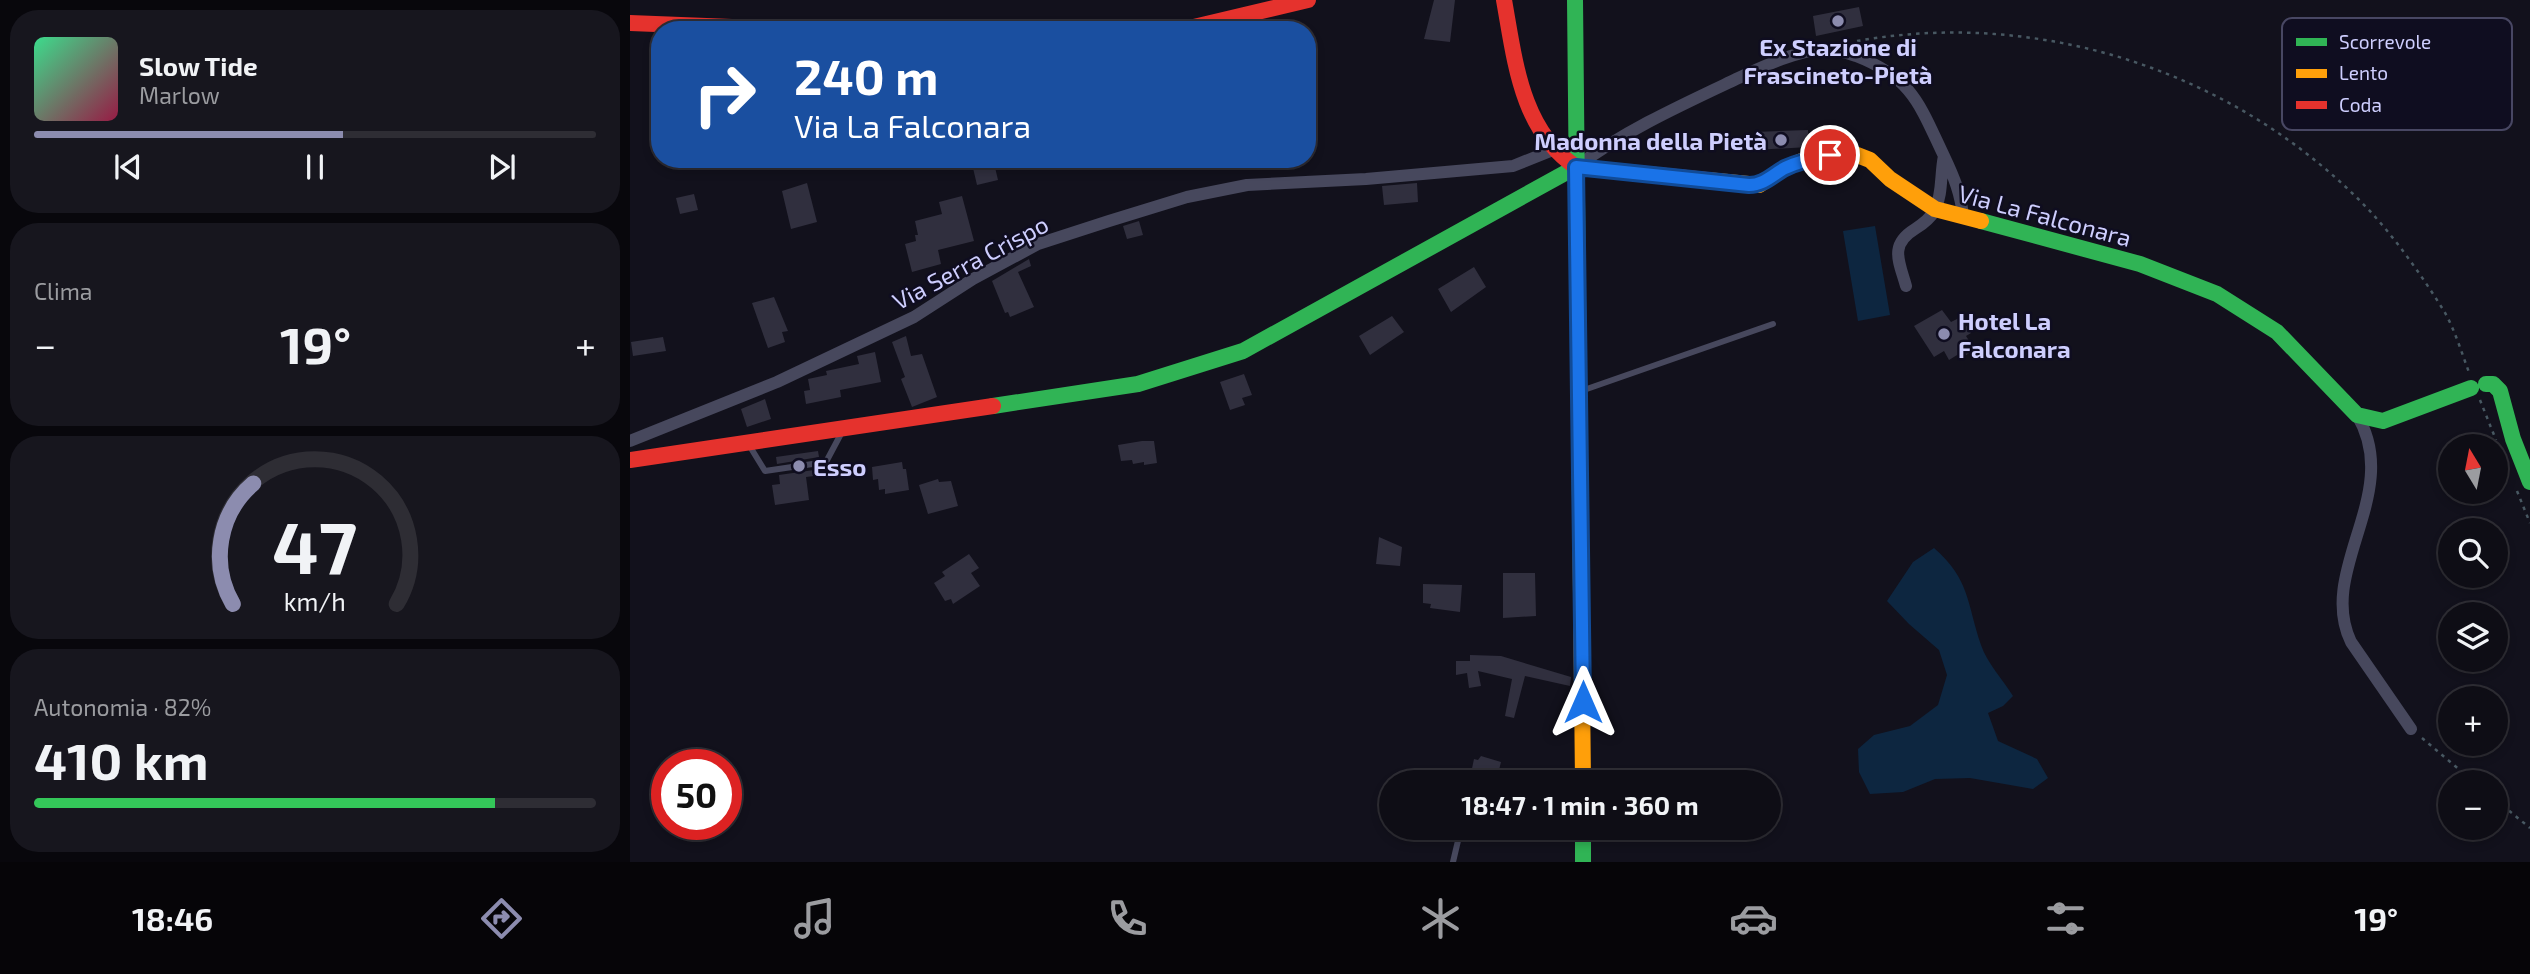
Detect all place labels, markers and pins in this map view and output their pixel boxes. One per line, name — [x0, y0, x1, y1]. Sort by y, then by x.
marker: Ex Stazione di Frascineto-Pietà — [1830, 13, 1846, 29]
place label: Ex Stazione di Frascineto-Pietà — [1744, 32, 1932, 89]
pin — [1800, 125, 1860, 185]
place label: Madonna della Pietà — [1534, 126, 1767, 155]
marker: Madonna della Pietà — [1773, 132, 1789, 148]
place label: Hotel La Falconara — [1958, 306, 2071, 363]
marker: Hotel La Falconara — [1936, 326, 1952, 342]
place label: Esso — [813, 452, 867, 481]
marker: Esso — [791, 458, 807, 474]

